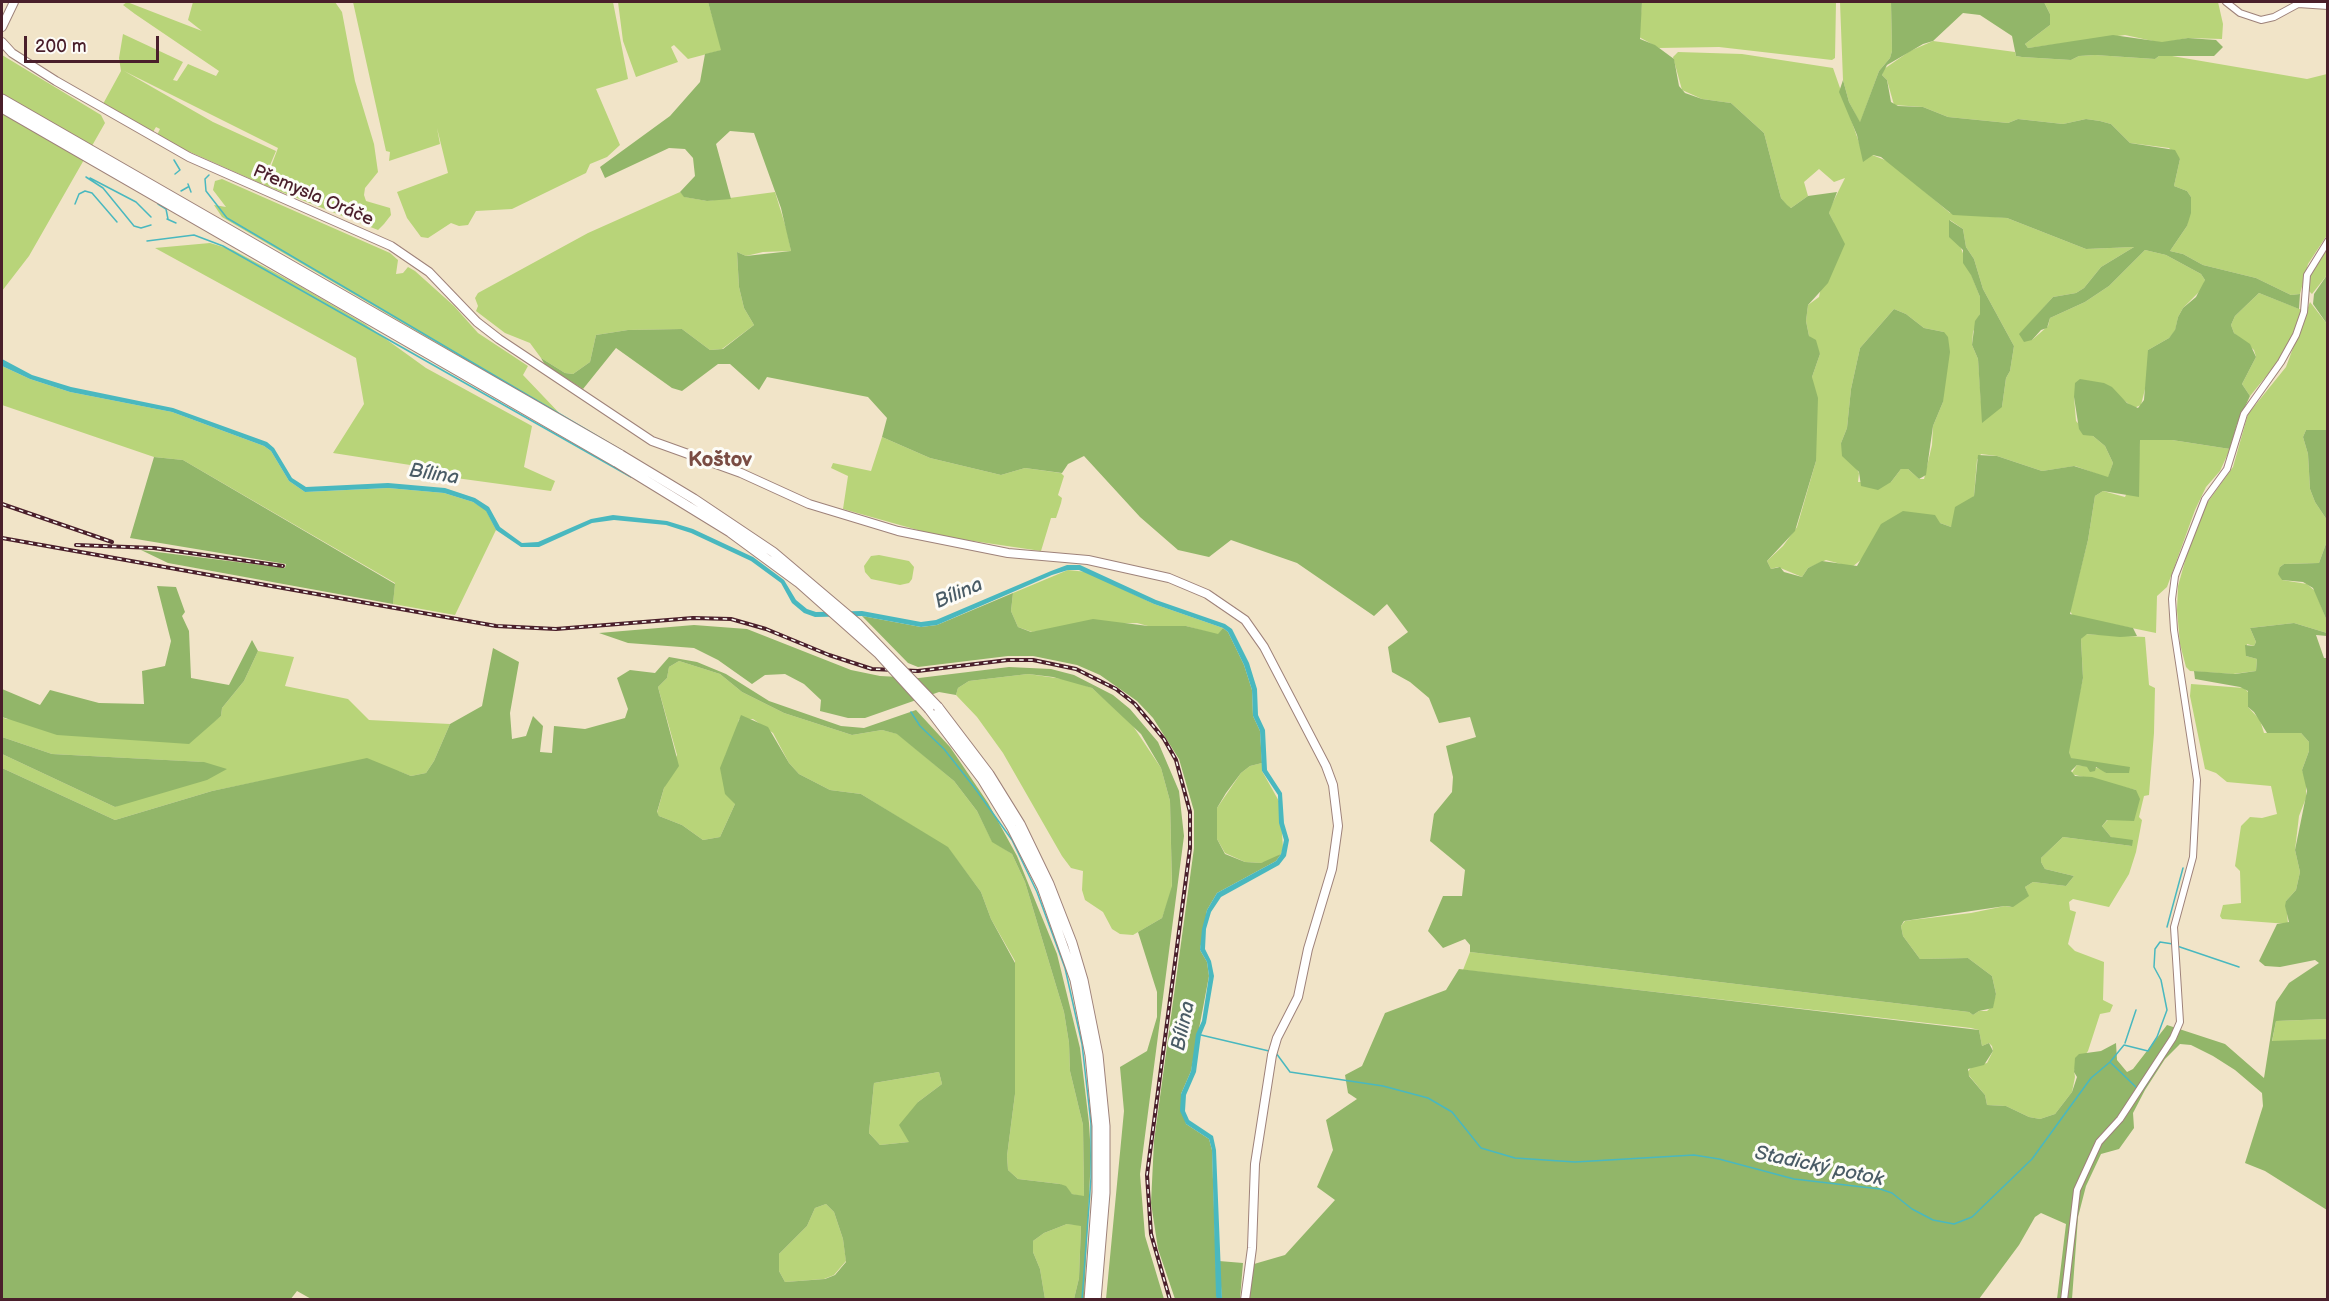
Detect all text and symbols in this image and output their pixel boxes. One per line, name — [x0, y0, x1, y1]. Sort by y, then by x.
scale bar — [27, 24, 162, 62]
text: 200 m — [35, 36, 87, 57]
street label: Přemysla Oráče — [249, 161, 377, 231]
district label: Koštov — [688, 448, 752, 474]
water label: Bílina — [408, 459, 460, 491]
water label: Bílina — [931, 573, 987, 615]
water label: Bílina — [1167, 999, 1201, 1053]
water label: Stadický potok — [1752, 1142, 1886, 1192]

